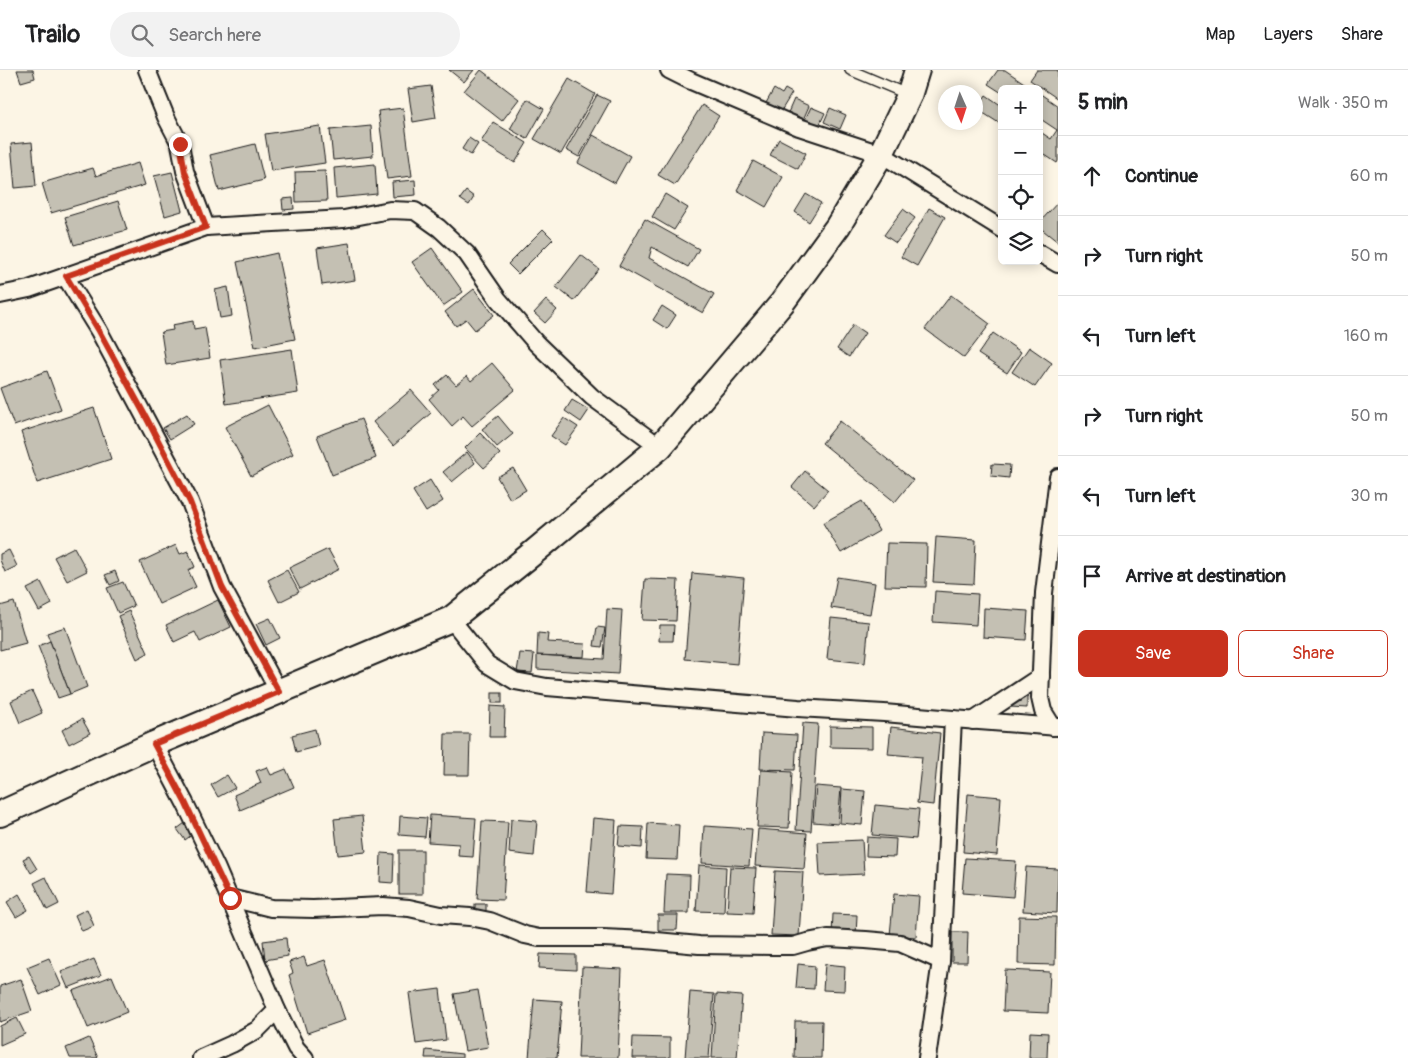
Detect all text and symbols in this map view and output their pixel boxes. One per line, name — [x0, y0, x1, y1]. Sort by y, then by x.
search box — [110, 12, 460, 57]
text: Trailo — [25, 20, 80, 49]
icon: search — [128, 21, 156, 49]
text: Search here — [168, 23, 261, 47]
text: Map — [1206, 23, 1235, 46]
text: Layers — [1263, 23, 1313, 46]
text: Share — [1341, 23, 1383, 46]
north arrow — [938, 85, 983, 130]
map controls — [998, 85, 1043, 265]
button: + — [998, 85, 1043, 130]
text: 5 min — [1078, 89, 1128, 116]
text: Walk · 350 m — [1298, 93, 1388, 113]
button: − — [998, 130, 1043, 175]
route end — [169, 133, 192, 156]
icon: ahead — [1078, 162, 1106, 190]
text: Continue — [1125, 164, 1198, 188]
text: 60 m — [1350, 166, 1388, 186]
button: locate — [998, 175, 1043, 220]
button: layers — [998, 220, 1043, 265]
icon: right — [1078, 242, 1106, 270]
text: Turn right — [1125, 244, 1203, 268]
text: 50 m — [1351, 246, 1388, 266]
icon: left — [1078, 322, 1106, 350]
text: Turn left — [1125, 324, 1195, 348]
text: 160 m — [1344, 326, 1388, 346]
icon: right — [1078, 402, 1106, 430]
text: Turn right — [1125, 404, 1203, 428]
text: 50 m — [1351, 406, 1388, 426]
icon: left — [1078, 482, 1106, 510]
text: Turn left — [1125, 484, 1195, 508]
text: 30 m — [1350, 486, 1388, 506]
icon: arrive — [1078, 562, 1106, 590]
text: Arrive at destination — [1125, 564, 1286, 588]
button: Save — [1078, 630, 1228, 677]
button: Share — [1238, 630, 1388, 677]
route start — [219, 887, 242, 910]

